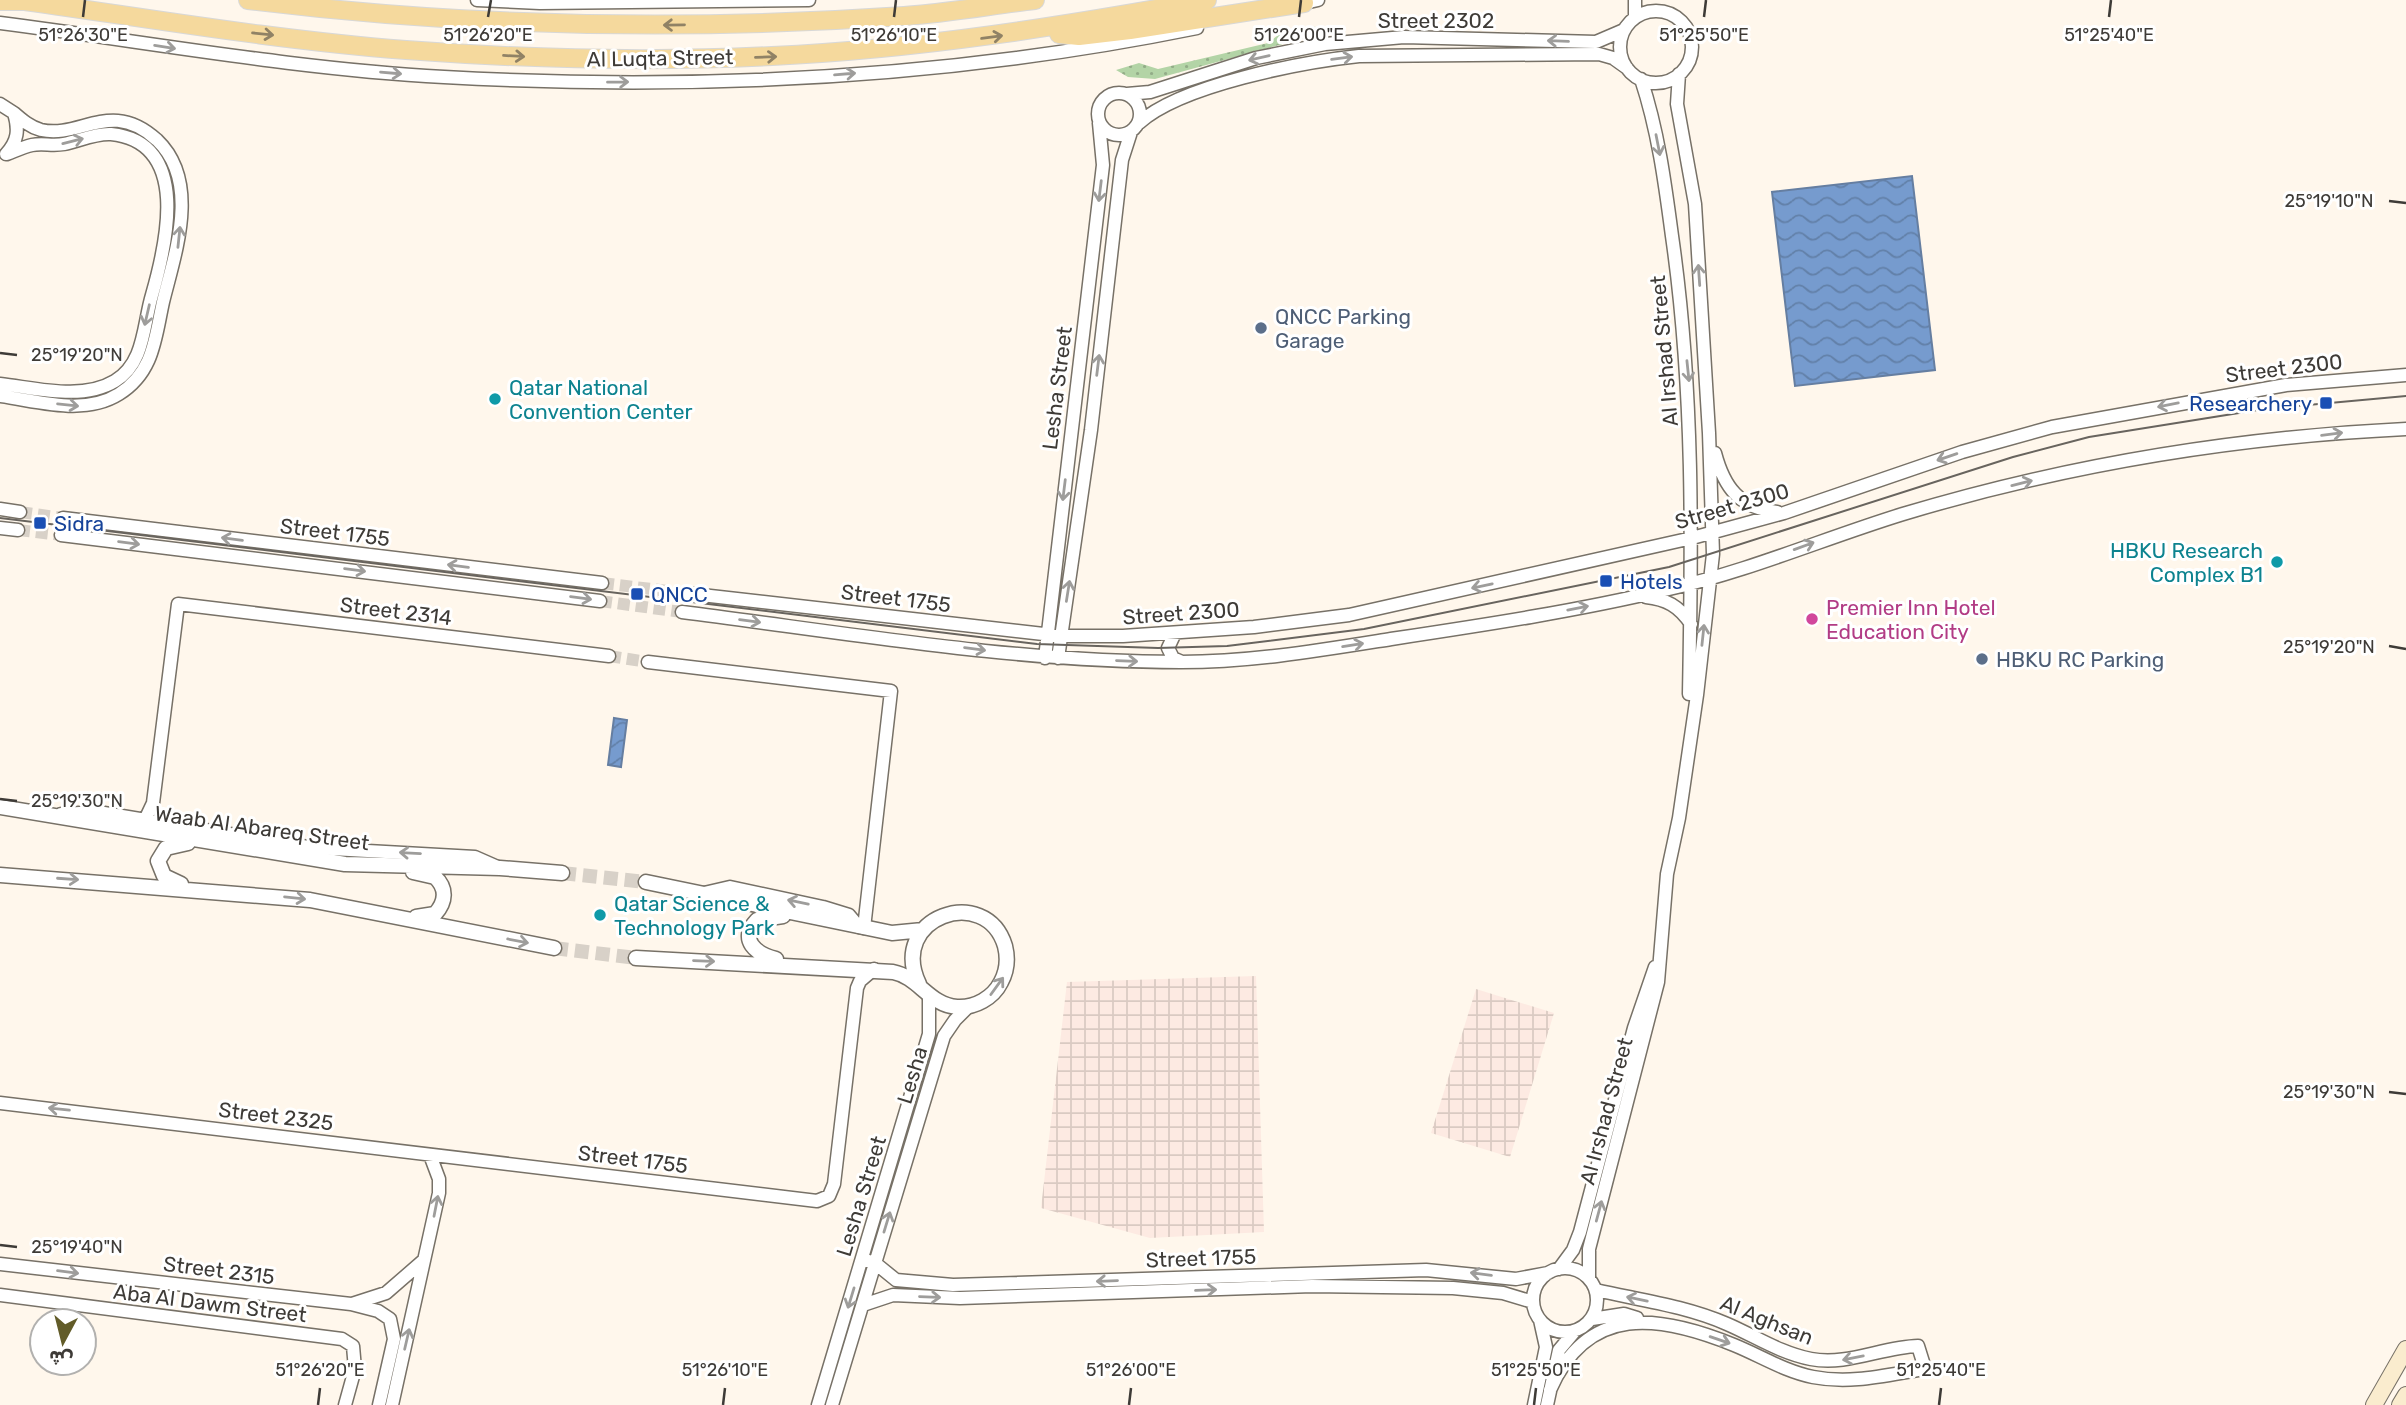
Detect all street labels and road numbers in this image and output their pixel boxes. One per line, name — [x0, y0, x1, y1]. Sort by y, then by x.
street label: Street 2302 — [1378, 8, 1494, 33]
street label: Al Luqta Street — [586, 44, 734, 72]
street label: Al Irshad Street — [1645, 274, 1683, 428]
street label: Lesha Street — [1037, 325, 1077, 451]
street label: Street 2300 — [2224, 348, 2344, 388]
street label: Street 2300 — [1672, 478, 1792, 534]
street label: Street 1755 — [279, 513, 391, 551]
street label: Street 1755 — [840, 579, 952, 617]
street label: Street 2314 — [339, 592, 453, 630]
street label: Street 2300 — [1122, 596, 1240, 630]
street label: Waab Al Abareq Street — [153, 801, 371, 855]
street label: Al Irshad Street — [1574, 1035, 1638, 1187]
street label: Lesha — [892, 1043, 932, 1107]
street label: Street 2325 — [217, 1097, 335, 1135]
street label: Lesha Street — [831, 1133, 891, 1259]
street label: Street 1755 — [577, 1140, 689, 1178]
street label: Street 1755 — [1145, 1244, 1257, 1272]
street label: Street 2315 — [162, 1251, 276, 1289]
street label: Aba Al Dawm Street — [112, 1279, 308, 1327]
street label: Al Aghsan — [1717, 1290, 1817, 1350]

